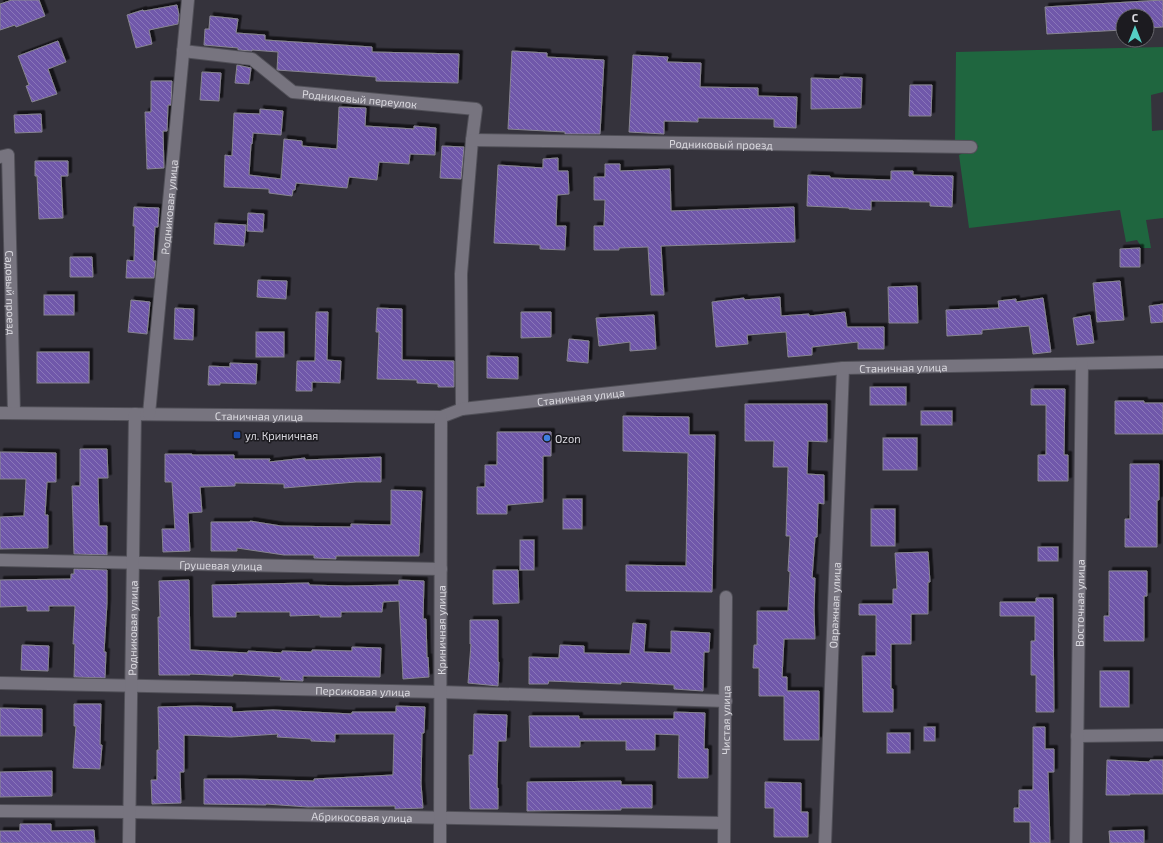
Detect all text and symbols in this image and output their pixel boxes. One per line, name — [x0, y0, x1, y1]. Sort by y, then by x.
north arrow — [1115, 8, 1155, 48]
text: С — [1132, 11, 1139, 24]
street label: Родниковый переулок — [302, 86, 418, 110]
street label: Родниковый проезд — [669, 136, 774, 151]
street label: Родниковая улица — [158, 159, 179, 255]
street label: Садовый проезд — [4, 250, 19, 336]
street label: Станичная улица — [859, 360, 947, 374]
street label: Станичная улица — [536, 385, 625, 407]
street label: Станичная улица — [215, 408, 303, 423]
place label: ул. Криничная — [245, 429, 318, 443]
marker: ул. Криничная — [232, 430, 242, 440]
place label: Ozon — [555, 432, 581, 445]
marker: Ozon — [542, 433, 552, 443]
street label: Грушевая улица — [179, 557, 263, 572]
street label: Восточная улица — [1072, 559, 1087, 647]
street label: Овражная улица — [826, 562, 842, 649]
street label: Родниковая улица — [125, 580, 140, 676]
street label: Криничная улица — [434, 585, 448, 675]
street label: Персиковая улица — [315, 683, 411, 698]
street label: Чистая улица — [718, 685, 733, 755]
street label: Абрикосовая улица — [311, 809, 413, 824]

